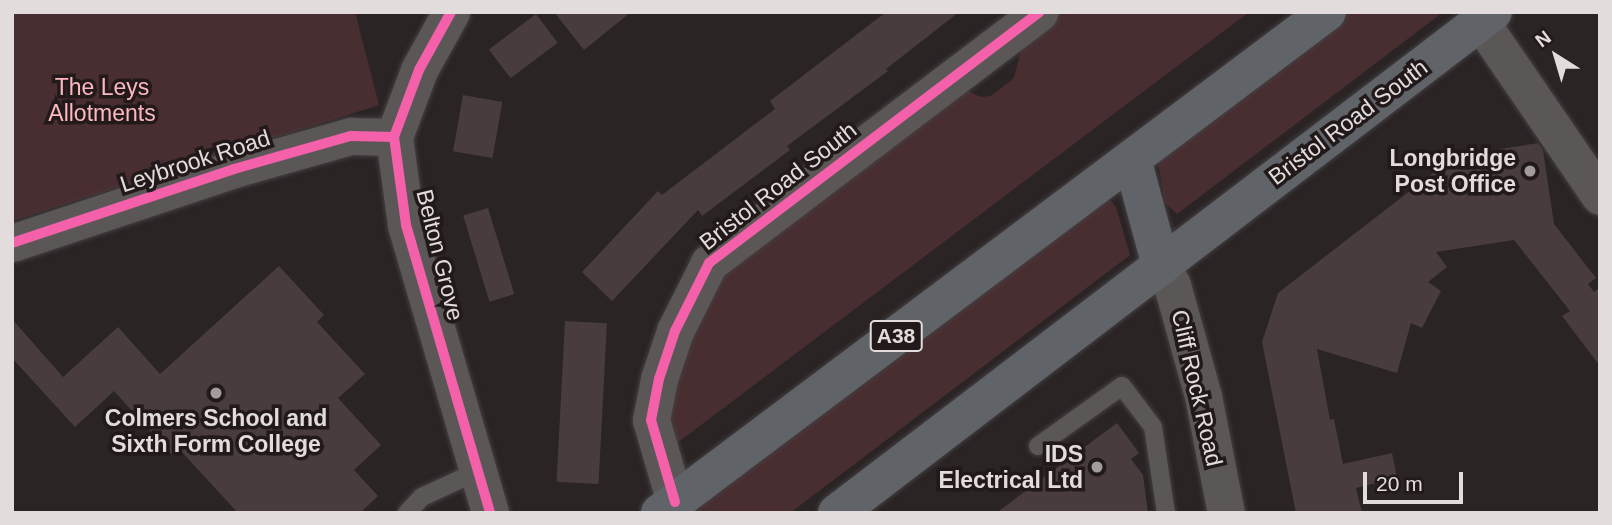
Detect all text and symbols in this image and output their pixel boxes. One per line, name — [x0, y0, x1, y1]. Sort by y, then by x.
north arrow — [1521, 21, 1591, 91]
text: N — [1531, 26, 1555, 51]
street label: Bristol Road South — [1263, 53, 1433, 191]
park label: The Leys Allotments — [48, 73, 156, 127]
street label: Bristol Road South — [694, 116, 862, 256]
street label: Leybrook Road — [117, 124, 273, 198]
place label: Longbridge Post Office — [1390, 144, 1516, 198]
marker: Longbridge Post Office — [1522, 163, 1538, 179]
street label: Belton Grove — [410, 187, 470, 323]
street label: Cliff Rock Road — [1166, 307, 1228, 469]
road number: A38 — [868, 318, 924, 354]
marker: Colmers School and Sixth Form College — [208, 385, 224, 401]
place label: Colmers School and Sixth Form College — [105, 404, 327, 458]
place label: IDS Electrical Ltd — [939, 440, 1083, 494]
scale bar — [1367, 458, 1467, 502]
marker: IDS Electrical Ltd — [1089, 459, 1105, 475]
text: 20 m — [1376, 472, 1423, 495]

